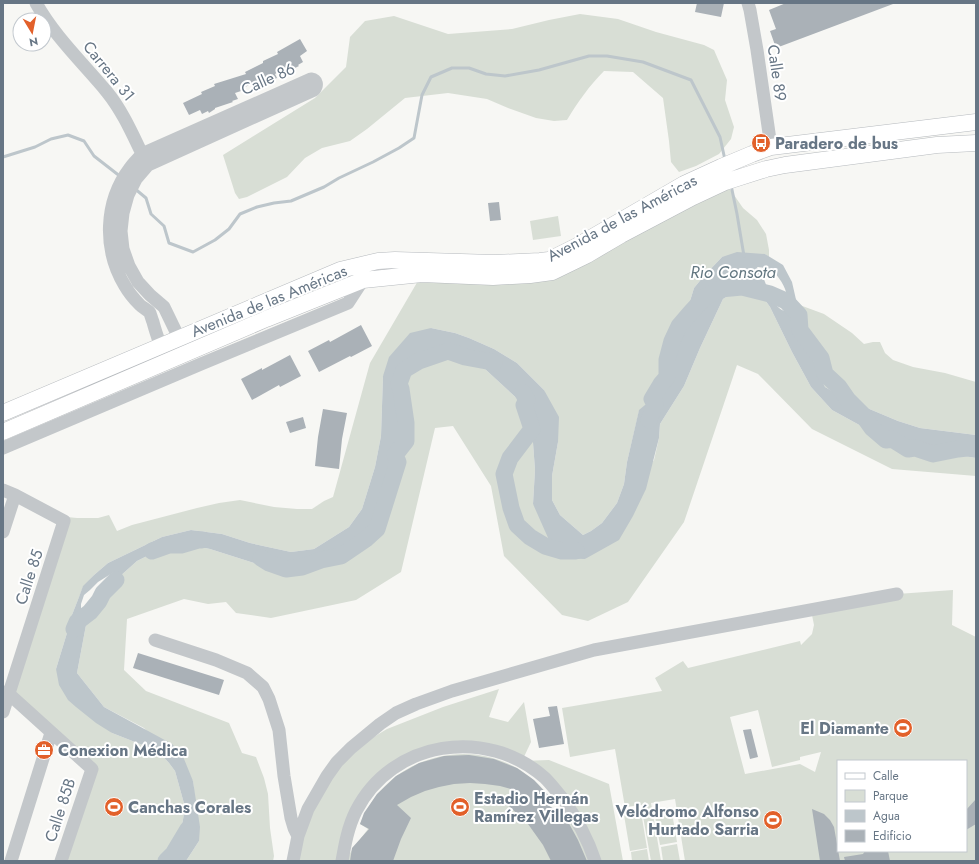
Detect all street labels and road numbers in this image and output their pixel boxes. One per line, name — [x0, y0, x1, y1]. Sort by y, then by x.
street label: Carrera 31 — [78, 36, 140, 106]
street label: Calle 89 — [762, 43, 792, 103]
street label: Calle 86 — [237, 57, 299, 101]
street label: Avenida de las Américas — [543, 169, 701, 267]
street label: Avenida de las Américas — [188, 259, 350, 343]
street label: Calle 85 — [9, 546, 49, 608]
street label: Calle 85B — [39, 775, 81, 845]

